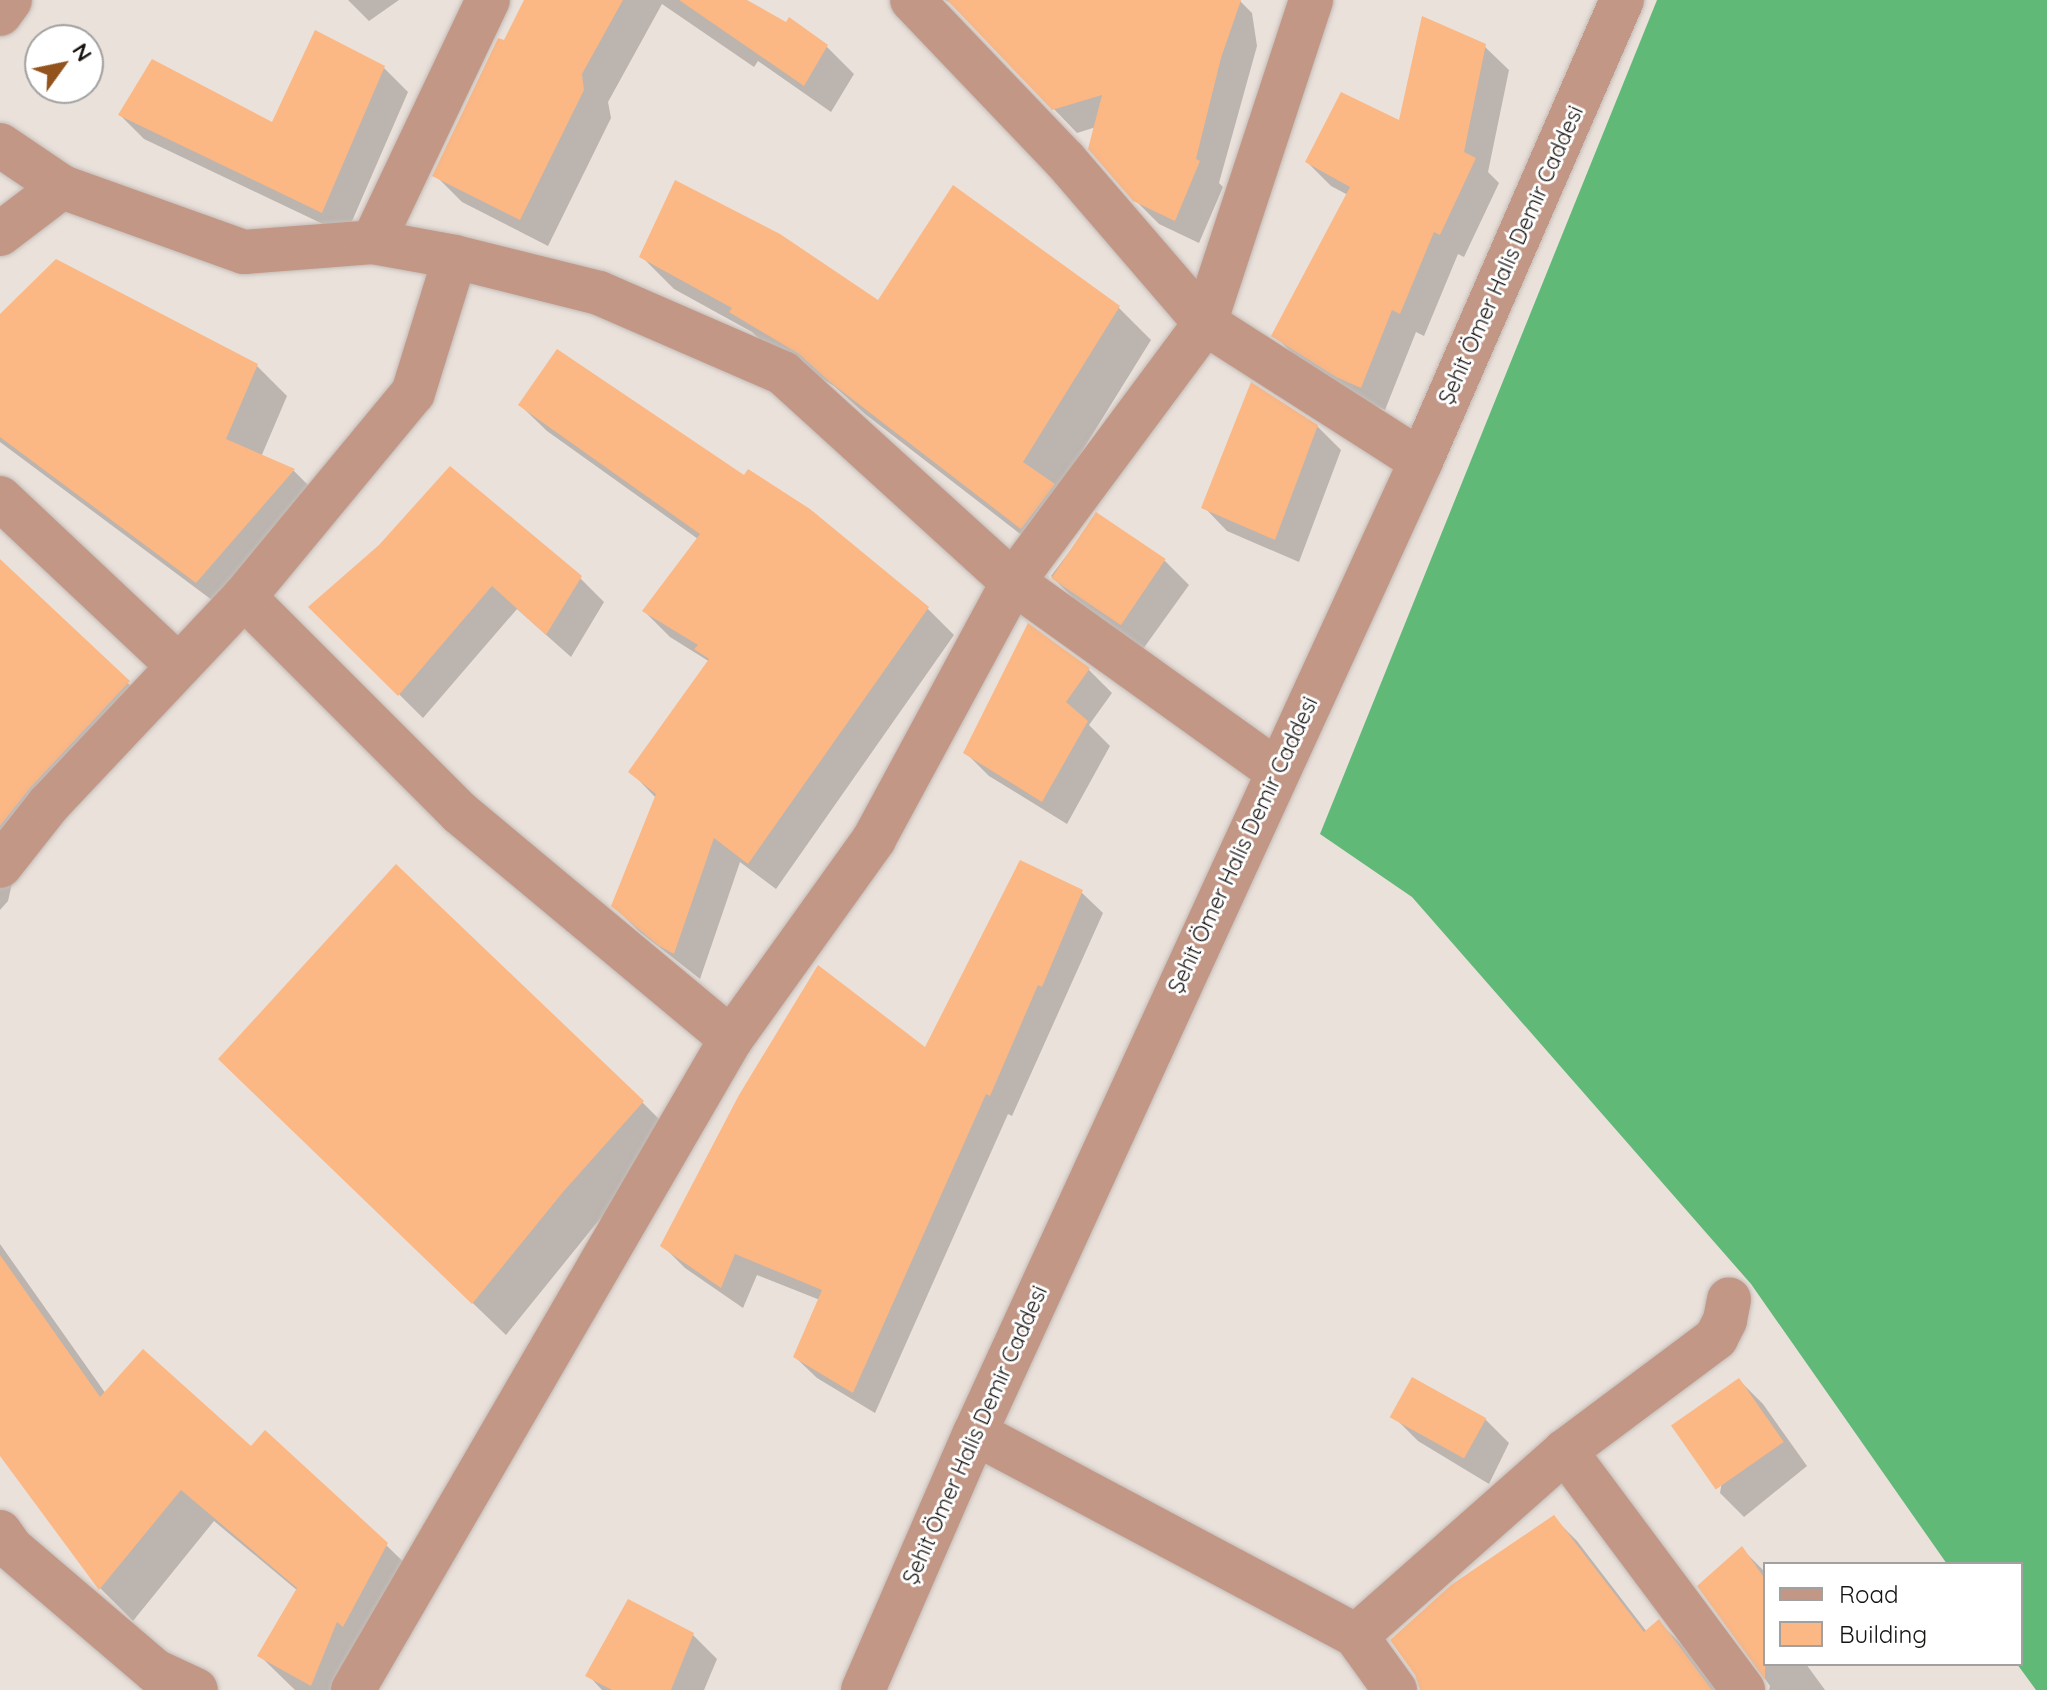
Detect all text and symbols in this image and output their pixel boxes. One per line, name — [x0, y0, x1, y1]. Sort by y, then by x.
north arrow — [24, 24, 104, 104]
text: N — [66, 38, 99, 66]
street label: Şehit Ömer Halis Demir Caddesi — [1433, 102, 1589, 408]
street label: Şehit Ömer Halis Demir Caddesi — [1163, 693, 1323, 997]
street label: Şehit Ömer Halis Demir Caddesi — [897, 1282, 1053, 1588]
legend — [1763, 1562, 2023, 1666]
text: Road — [1839, 1579, 1899, 1609]
text: Building — [1839, 1619, 1927, 1649]

